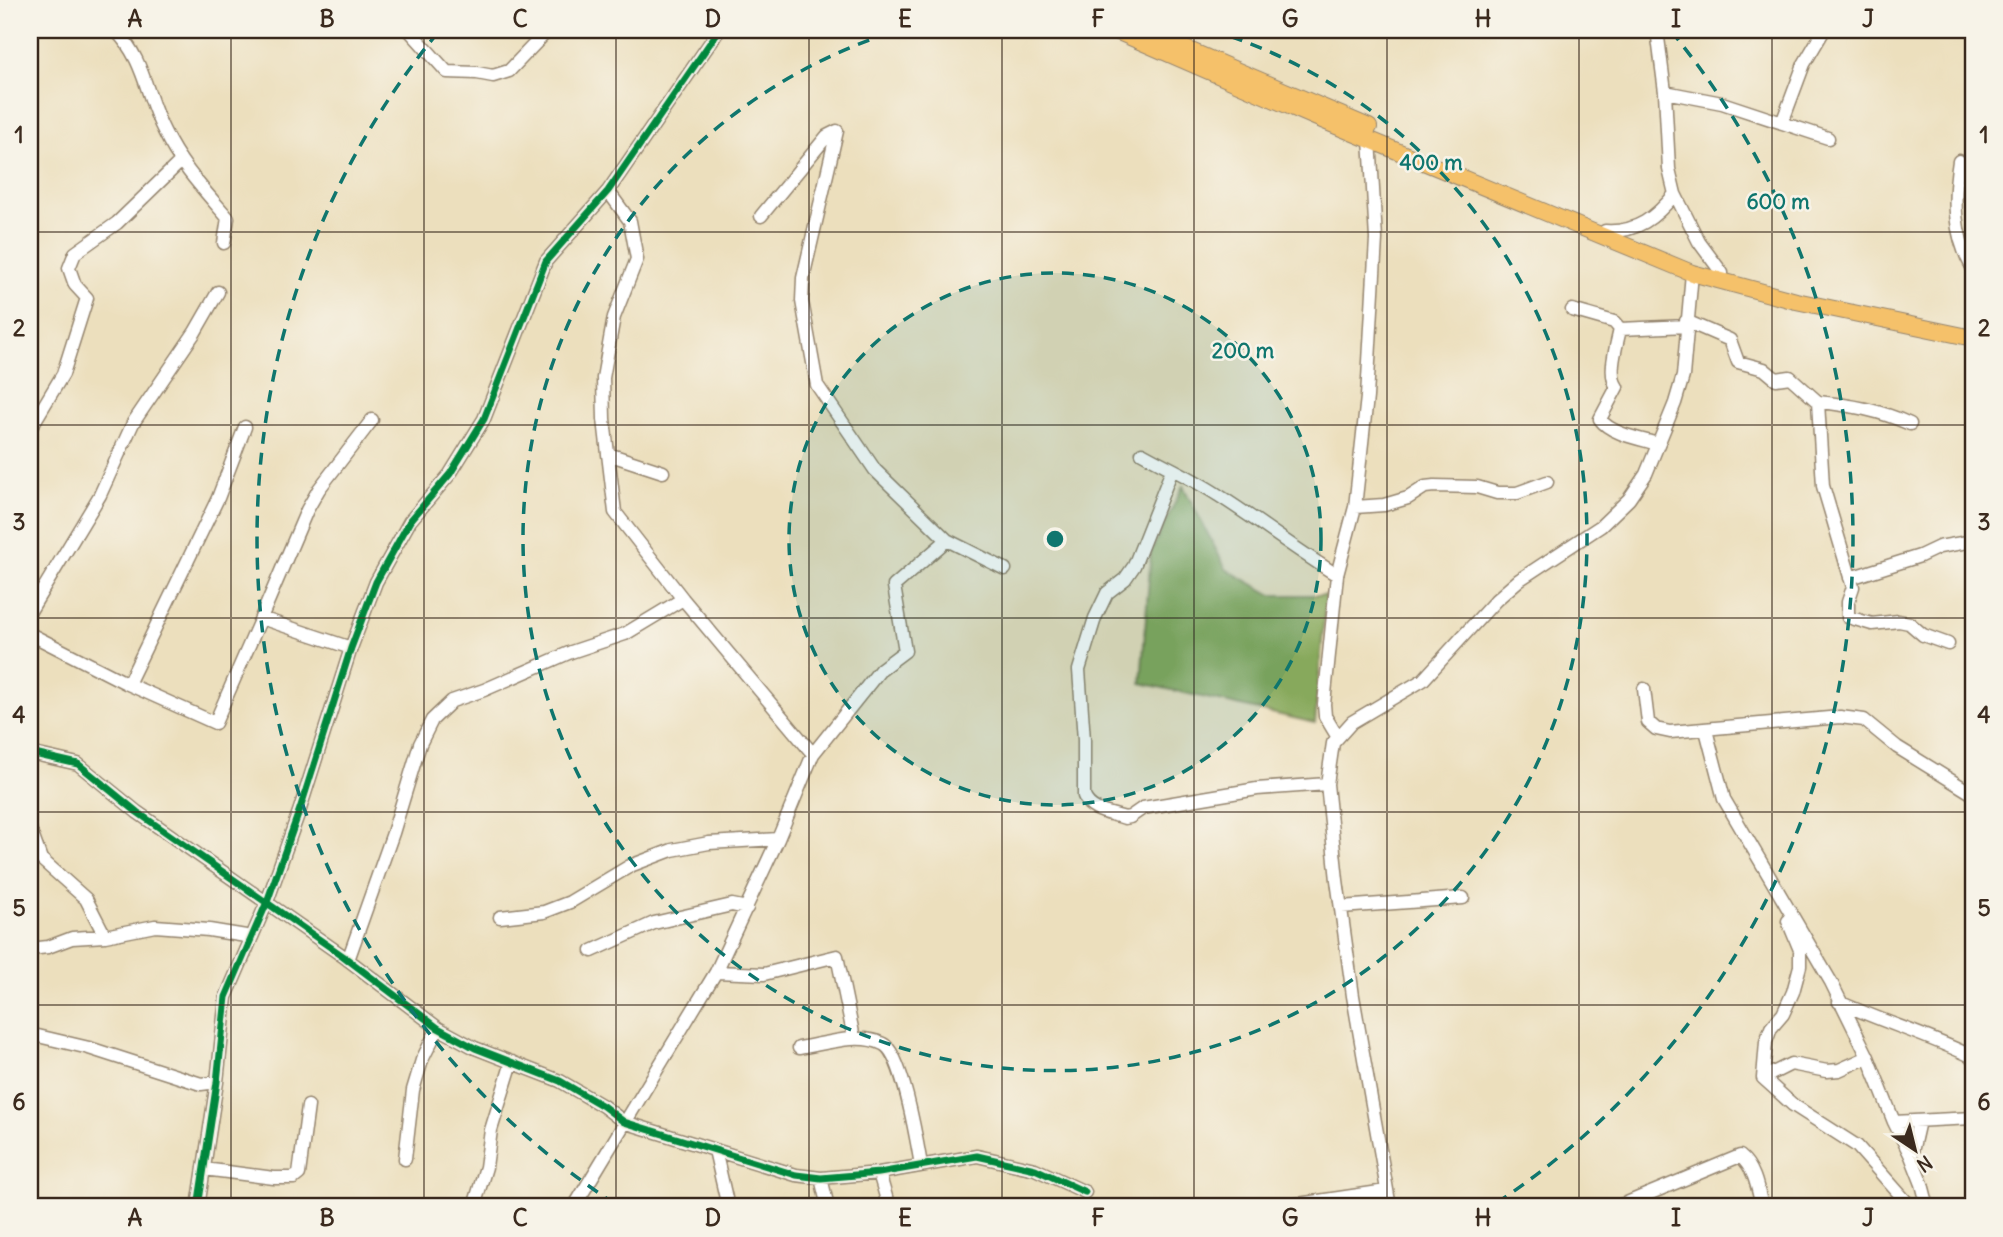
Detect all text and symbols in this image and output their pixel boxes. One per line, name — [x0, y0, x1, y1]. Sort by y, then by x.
text: A — [128, 4, 143, 33]
text: B — [319, 4, 335, 33]
text: C — [512, 4, 528, 33]
text: D — [705, 4, 721, 33]
text: E — [898, 4, 912, 33]
text: F — [1091, 4, 1105, 33]
text: G — [1282, 4, 1298, 33]
text: H — [1475, 4, 1491, 33]
text: I — [1671, 4, 1681, 33]
text: J — [1862, 4, 1874, 33]
text: 1 — [14, 120, 24, 149]
text: 1 — [1979, 120, 1989, 149]
text: 400 m — [1399, 149, 1463, 176]
text: 600 m — [1746, 188, 1810, 215]
text: 2 — [13, 313, 26, 342]
text: 2 — [1978, 313, 1991, 342]
text: 200 m — [1212, 337, 1275, 364]
text: 3 — [12, 507, 26, 536]
text: 3 — [1977, 507, 1991, 536]
centre of rings — [1043, 527, 1067, 551]
text: 4 — [12, 700, 26, 729]
text: 4 — [1977, 700, 1991, 729]
text: 5 — [12, 893, 26, 922]
text: 5 — [1977, 893, 1991, 922]
text: 6 — [12, 1087, 26, 1116]
text: 6 — [1977, 1087, 1991, 1116]
north arrow — [1881, 1114, 1951, 1184]
text: N — [1912, 1150, 1937, 1178]
text: A — [128, 1203, 143, 1232]
text: B — [319, 1203, 335, 1232]
text: C — [512, 1203, 528, 1232]
text: D — [705, 1203, 721, 1232]
text: E — [898, 1203, 912, 1232]
text: F — [1091, 1203, 1105, 1232]
text: G — [1282, 1203, 1298, 1232]
text: H — [1475, 1203, 1491, 1232]
text: I — [1671, 1203, 1681, 1232]
text: J — [1862, 1203, 1874, 1232]

